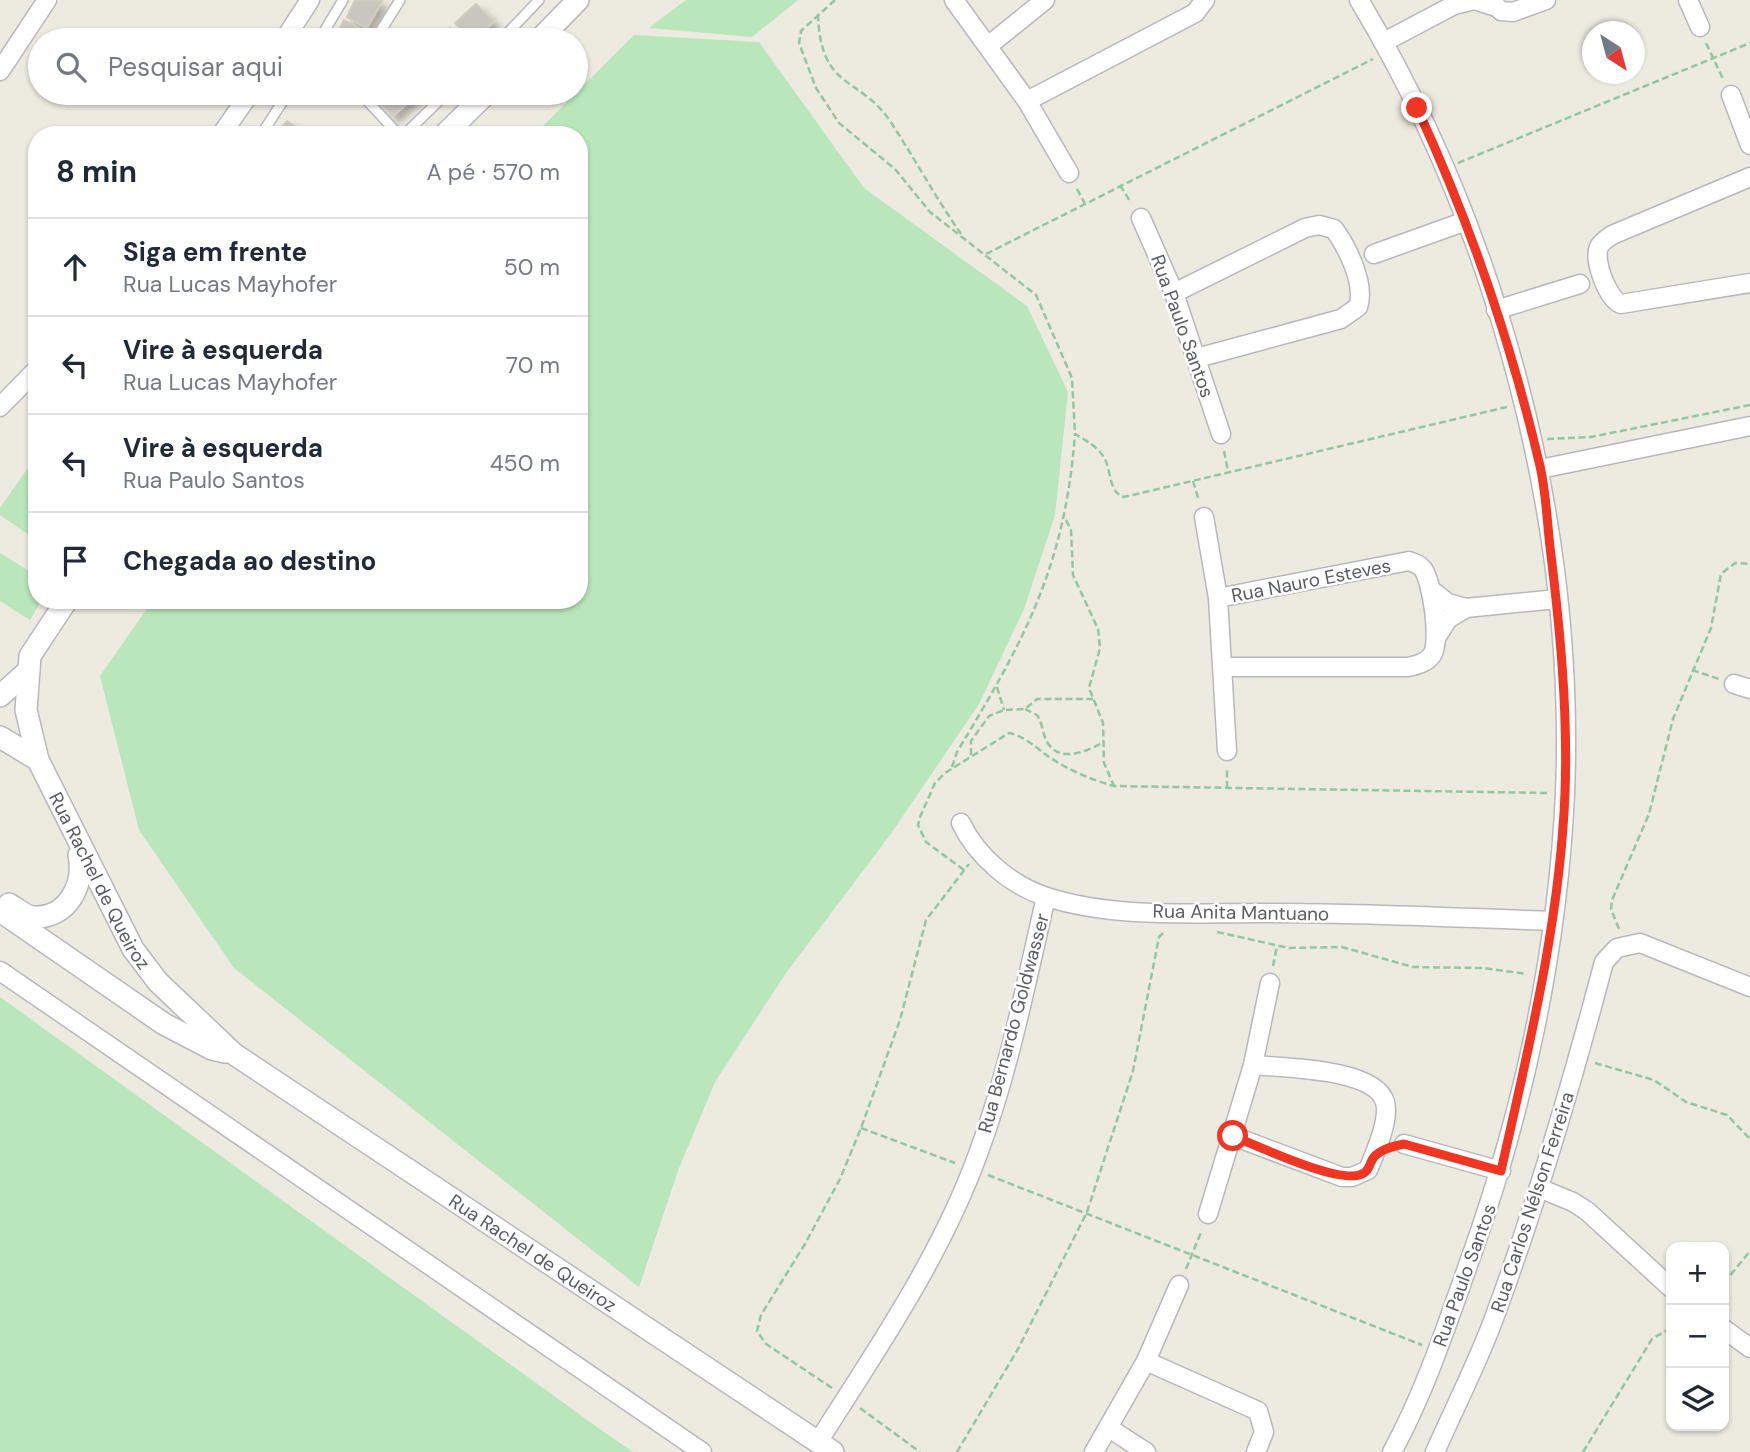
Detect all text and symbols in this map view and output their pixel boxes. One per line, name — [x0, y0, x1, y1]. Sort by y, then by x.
north arrow — [1582, 21, 1645, 84]
search box — [28, 28, 588, 105]
icon: search — [52, 48, 90, 86]
text: Pesquisar aqui — [108, 50, 283, 84]
route end — [1401, 92, 1432, 123]
text: 8 min — [56, 152, 137, 191]
text: A pé · 570 m — [426, 157, 560, 187]
text: Siga em frente — [123, 235, 307, 269]
icon: ahead — [56, 248, 94, 286]
street label: Rua Paulo Santos — [1145, 251, 1220, 401]
text: 50 m — [504, 252, 560, 282]
text: Rua Lucas Mayhofer — [123, 269, 337, 299]
text: Vire à esquerda — [123, 333, 323, 367]
icon: left — [56, 346, 94, 384]
text: 70 m — [506, 350, 560, 380]
text: Rua Lucas Mayhofer — [123, 367, 337, 397]
text: Vire à esquerda — [123, 431, 323, 465]
icon: left — [56, 444, 94, 482]
text: 450 m — [490, 448, 560, 478]
text: Rua Paulo Santos — [123, 465, 305, 495]
icon: arrive — [56, 542, 94, 580]
text: Chegada ao destino — [123, 544, 376, 578]
street label: Rua Nauro Esteves — [1229, 553, 1393, 608]
street label: Rua Rachel de Queiroz — [43, 788, 156, 975]
street label: Rua Anita Mantuano — [1153, 898, 1329, 927]
street label: Rua Bernardo Goldwasser — [972, 911, 1055, 1136]
street label: Rua Carlos Nélson Ferreira — [1485, 1089, 1580, 1316]
route start — [1217, 1120, 1248, 1151]
street label: Rua Rachel de Queiroz — [444, 1188, 621, 1318]
street label: Rua Paulo Santos — [1427, 1200, 1502, 1350]
map controls — [1666, 1242, 1729, 1431]
button: + — [1666, 1242, 1729, 1305]
button: − — [1666, 1305, 1729, 1368]
button: layers — [1666, 1368, 1729, 1431]

